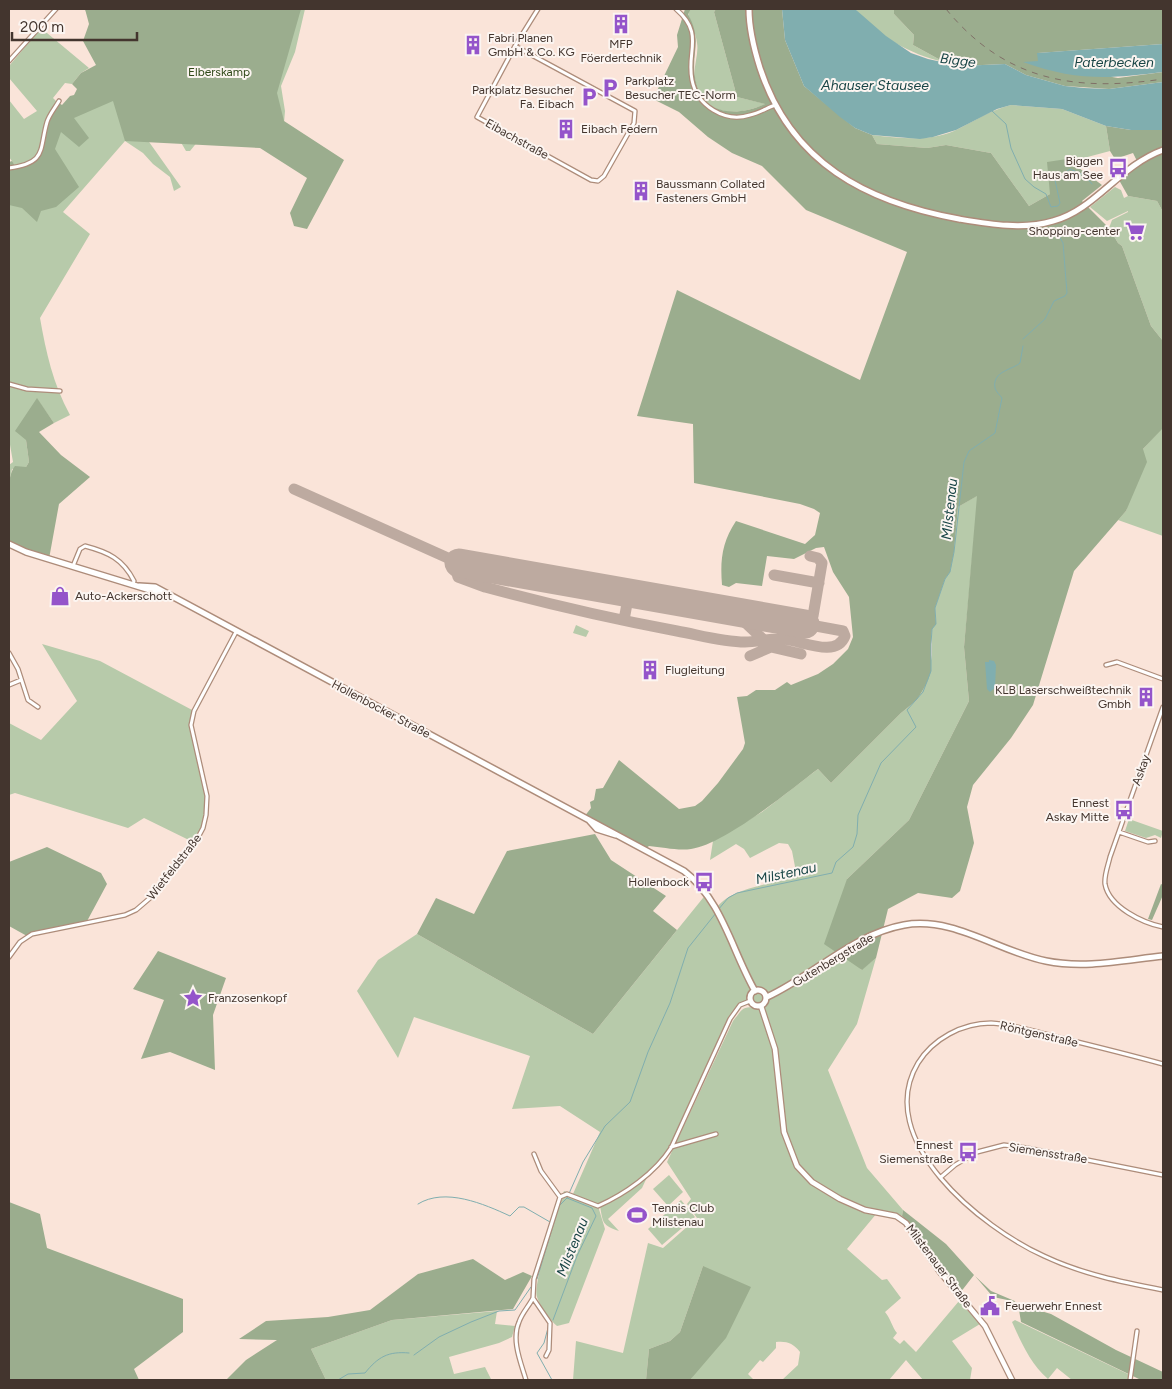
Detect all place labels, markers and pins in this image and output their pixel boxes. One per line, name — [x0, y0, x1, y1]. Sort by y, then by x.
building icon: MFP Föerdertechnik — [610, 13, 632, 35]
place label: Fabri Planen GmbH & Co. KG — [488, 31, 575, 59]
building icon: Fabri Planen GmbH & Co. KG — [462, 34, 484, 56]
place label: MFP Föerdertechnik — [580, 37, 662, 65]
place label: Parkplatz Besucher TEC-Norm — [625, 74, 736, 102]
parking icon: Parkplatz Besucher TEC-Norm — [599, 77, 621, 99]
place label: Parkplatz Besucher Fa. Eibach — [472, 83, 574, 111]
parking icon: Parkplatz Besucher Fa. Eibach — [578, 86, 600, 108]
building icon: Eibach Federn — [555, 118, 577, 140]
place label: Eibach Federn — [581, 122, 658, 136]
place label: Biggen Haus am See — [1033, 154, 1103, 182]
bus stop icon: Biggen Haus am See — [1107, 157, 1129, 179]
place label: Baussmann Collated Fasteners GmbH — [656, 177, 765, 205]
building icon: Baussmann Collated Fasteners GmbH — [630, 180, 652, 202]
supermarket icon: Shopping-center — [1124, 220, 1146, 242]
place label: Shopping-center — [1028, 224, 1120, 238]
shop icon: Auto-Ackerschott — [49, 585, 71, 607]
place label: Auto-Ackerschott — [75, 589, 172, 603]
building icon: Flugleitung — [639, 659, 661, 681]
place label: Flugleitung — [665, 663, 725, 677]
place label: KLB Laserschweißtechnik Gmbh — [995, 683, 1131, 711]
building icon: KLB Laserschweißtechnik Gmbh — [1135, 686, 1157, 708]
place label: Ennest Askay Mitte — [1046, 796, 1109, 824]
bus stop icon: Ennest Askay Mitte — [1113, 799, 1135, 821]
bus stop icon: Hollenbock — [693, 871, 715, 893]
place label: Hollenbock — [628, 875, 689, 889]
place icon: Franzosenkopf — [182, 987, 204, 1009]
place label: Franzosenkopf — [208, 991, 288, 1005]
place label: Ennest Siemenstraße — [879, 1138, 953, 1166]
bus stop icon: Ennest Siemenstraße — [957, 1141, 979, 1163]
place label: Tennis Club Milstenau — [652, 1201, 714, 1229]
sports icon: Tennis Club Milstenau — [626, 1204, 648, 1226]
public building icon: Feuerwehr Ennest — [979, 1295, 1001, 1317]
place label: Feuerwehr Ennest — [1005, 1299, 1102, 1313]

